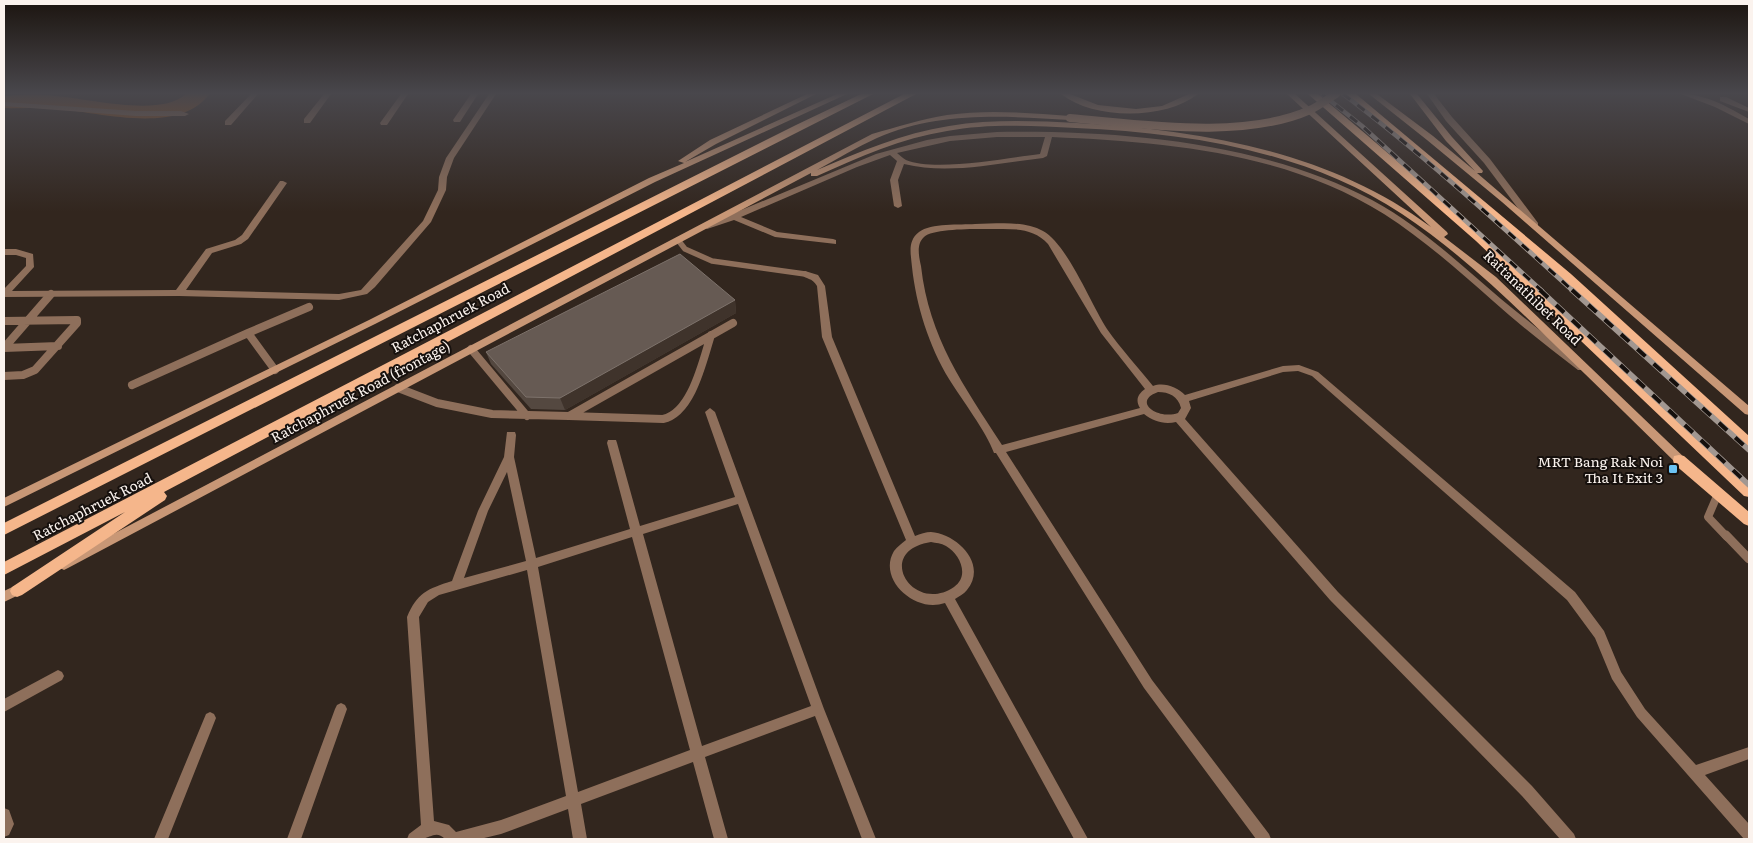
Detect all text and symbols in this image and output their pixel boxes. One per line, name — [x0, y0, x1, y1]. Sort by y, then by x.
street label: Rattanathibet Road — [1480, 245, 1587, 349]
street label: Ratchaphruek Road — [387, 277, 513, 357]
street label: Ratchaphruek Road (frontage) — [267, 335, 453, 447]
place label: MRT Bang Rak Noi Tha It Exit 3 — [1538, 451, 1663, 487]
marker: MRT Bang Rak Noi Tha It Exit 3 — [1667, 463, 1679, 475]
street label: Ratchaphruek Road — [29, 467, 156, 545]

